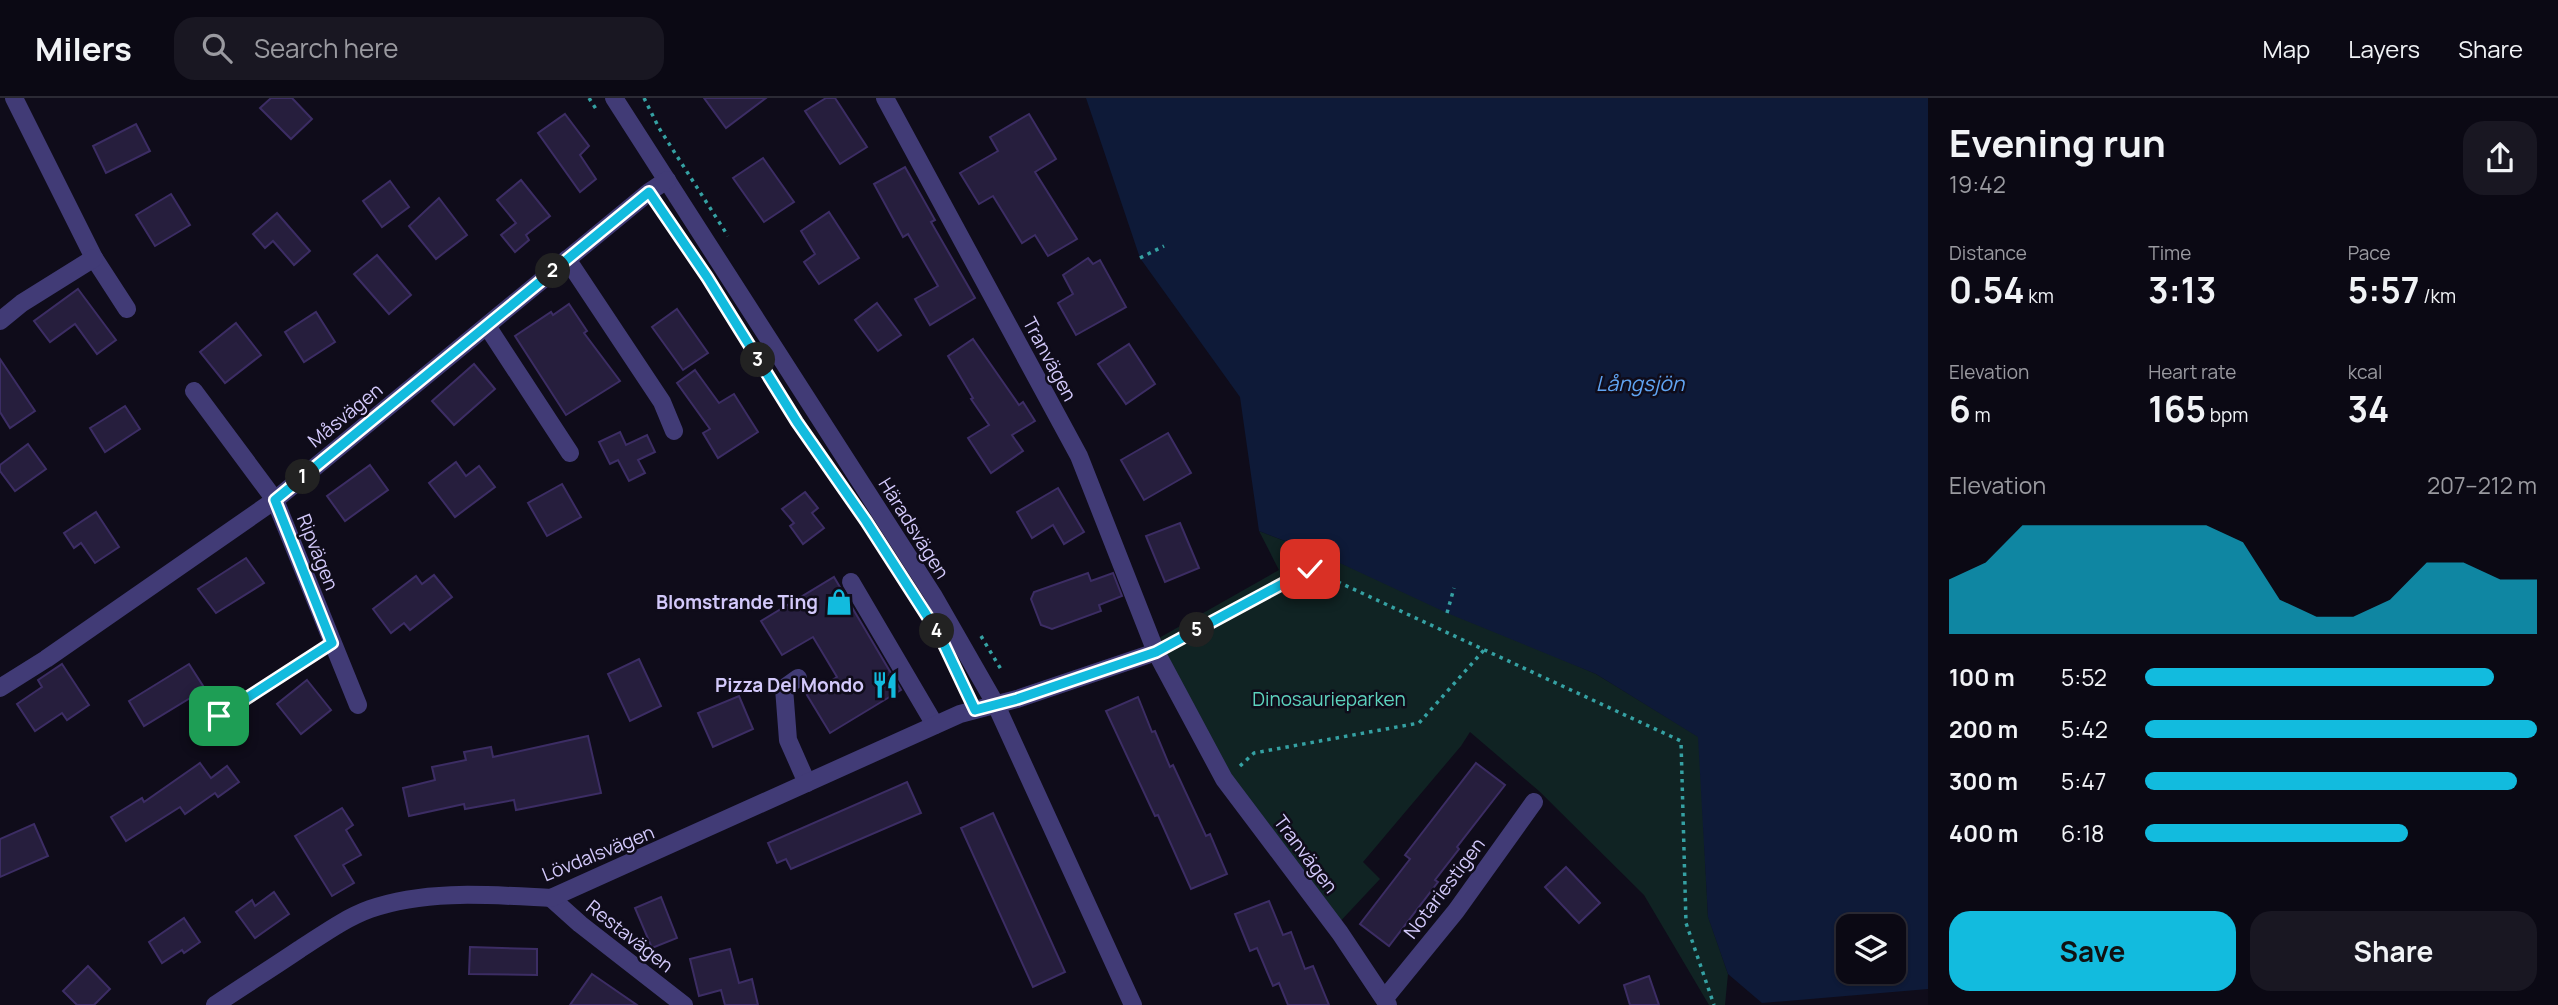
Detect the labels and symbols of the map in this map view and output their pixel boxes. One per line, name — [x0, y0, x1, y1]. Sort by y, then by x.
pin: 2 — [536, 254, 570, 288]
street label: Tranvägen — [1017, 312, 1083, 406]
pin: 3 — [740, 342, 776, 378]
water label: Långsjön — [1596, 369, 1686, 397]
street label: Måsvägen — [302, 377, 388, 453]
pin: 1 — [286, 460, 320, 494]
street label: Häradsvägen — [873, 473, 955, 583]
street label: Ripvägen — [291, 510, 345, 594]
pin — [1280, 539, 1340, 599]
shop icon: Blomstrande Ting — [824, 587, 854, 617]
place label: Blomstrande Ting — [656, 589, 818, 615]
pin: 5 — [1180, 612, 1214, 648]
pin: 4 — [920, 614, 954, 648]
restaurant icon: Pizza Del Mondo — [870, 670, 900, 700]
place label: Pizza Del Mondo — [715, 672, 864, 698]
pin — [189, 686, 249, 746]
park label: Dinosaurieparken — [1252, 686, 1406, 712]
street label: Tranvägen — [1268, 810, 1344, 898]
street label: Lövdalsvägen — [538, 819, 658, 887]
street label: Notariestigen — [1397, 832, 1491, 944]
street label: Restavägen — [581, 894, 679, 978]

